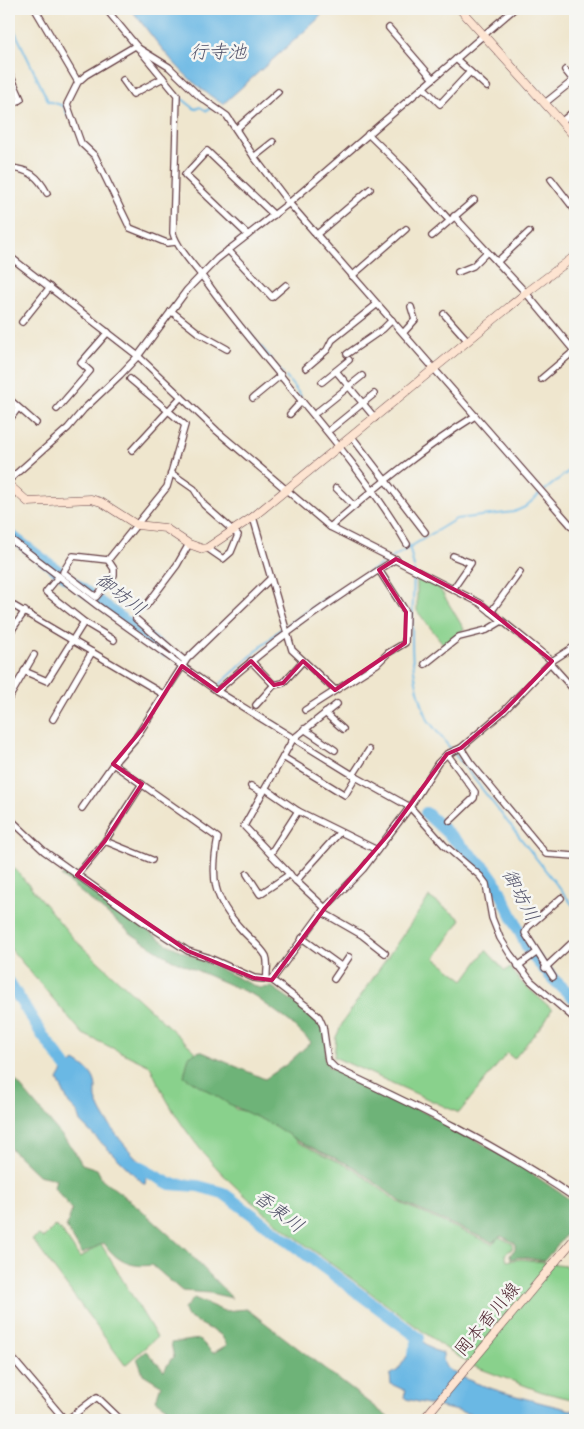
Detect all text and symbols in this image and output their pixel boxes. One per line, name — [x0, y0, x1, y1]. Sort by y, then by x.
water label: 行寺池 — [189, 40, 247, 63]
water label: 御坊川 — [91, 568, 151, 620]
water label: 御坊川 — [497, 864, 545, 926]
water label: 香東川 — [249, 1185, 309, 1237]
street label: 岡本香川線 — [450, 1277, 524, 1361]

